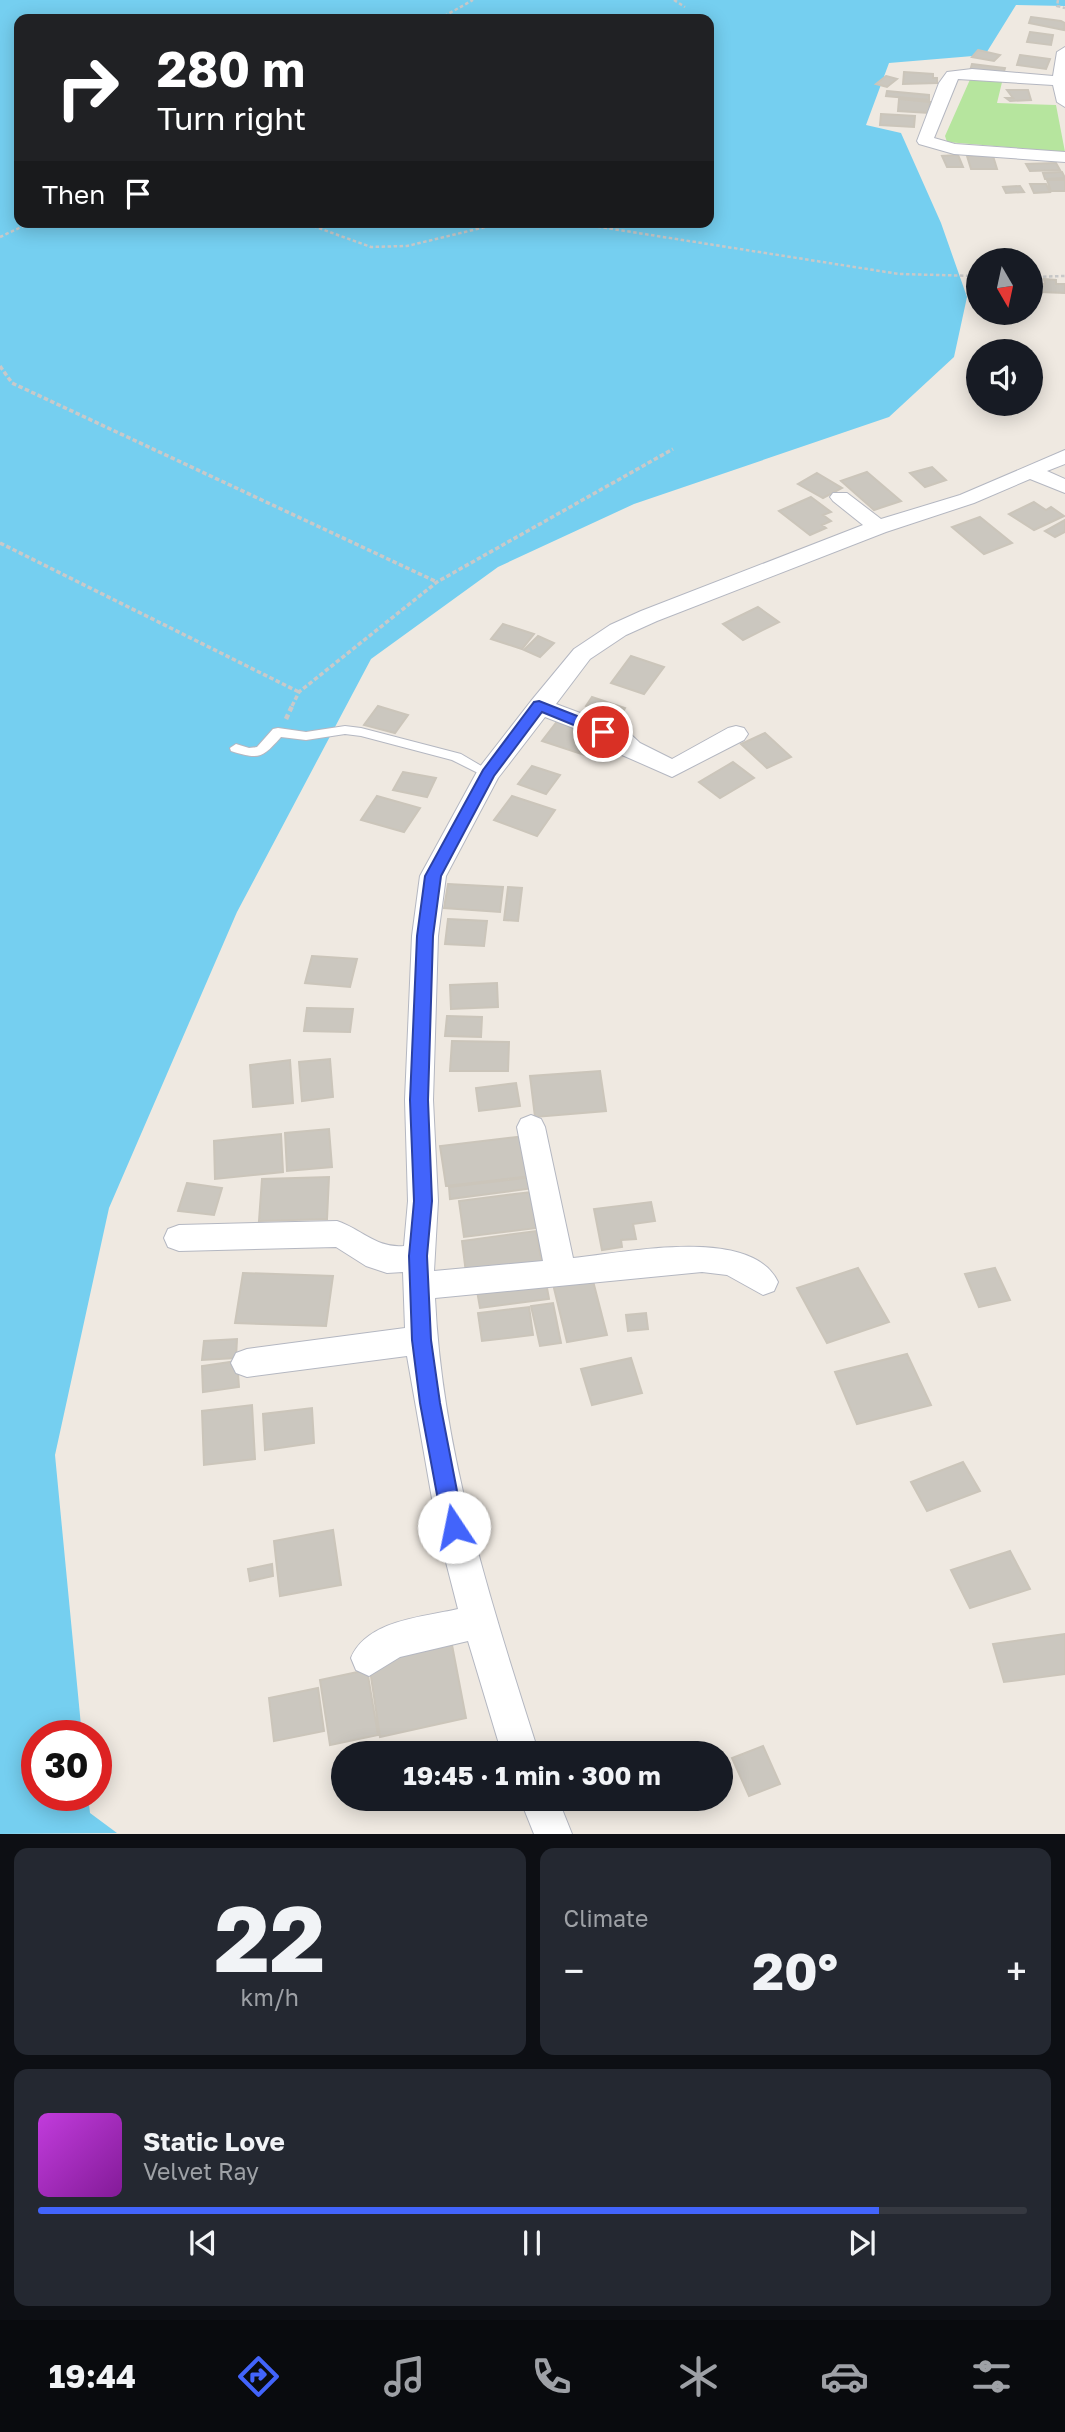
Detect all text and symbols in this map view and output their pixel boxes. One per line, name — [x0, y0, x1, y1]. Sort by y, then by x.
text: 280 m — [157, 39, 305, 98]
icon: right — [42, 42, 133, 133]
text: Turn right — [157, 99, 306, 137]
icon: arrive — [119, 175, 157, 213]
text: Then — [42, 179, 105, 210]
north arrow — [966, 248, 1043, 326]
map controls — [966, 248, 1043, 416]
button: sound — [966, 339, 1043, 416]
pin — [573, 702, 633, 762]
icon: arrive — [584, 713, 622, 751]
position arrow — [417, 1490, 491, 1564]
speed limit sign: 30 — [21, 1720, 112, 1811]
text: 19:45 · 1 min · 300 m — [403, 1760, 661, 1791]
text: 22 — [214, 1883, 325, 1992]
text: Climate — [564, 1904, 648, 1932]
text: 20° — [752, 1939, 838, 2001]
text: − — [564, 1948, 584, 1993]
text: + — [1006, 1948, 1027, 1993]
text: km/h — [240, 1983, 299, 2011]
text: Static Love — [143, 2126, 285, 2157]
text: Velvet Ray — [143, 2157, 259, 2185]
icon: previous — [184, 2224, 222, 2262]
icon: pause — [513, 2224, 551, 2262]
icon: next — [843, 2224, 881, 2262]
icon: directions — [234, 2352, 283, 2401]
icon: music — [380, 2352, 429, 2401]
icon: phone — [527, 2352, 576, 2401]
icon: climate — [674, 2352, 723, 2401]
icon: car — [820, 2352, 869, 2401]
icon: filters — [967, 2352, 1016, 2401]
text: 19:44 — [49, 2357, 136, 2395]

